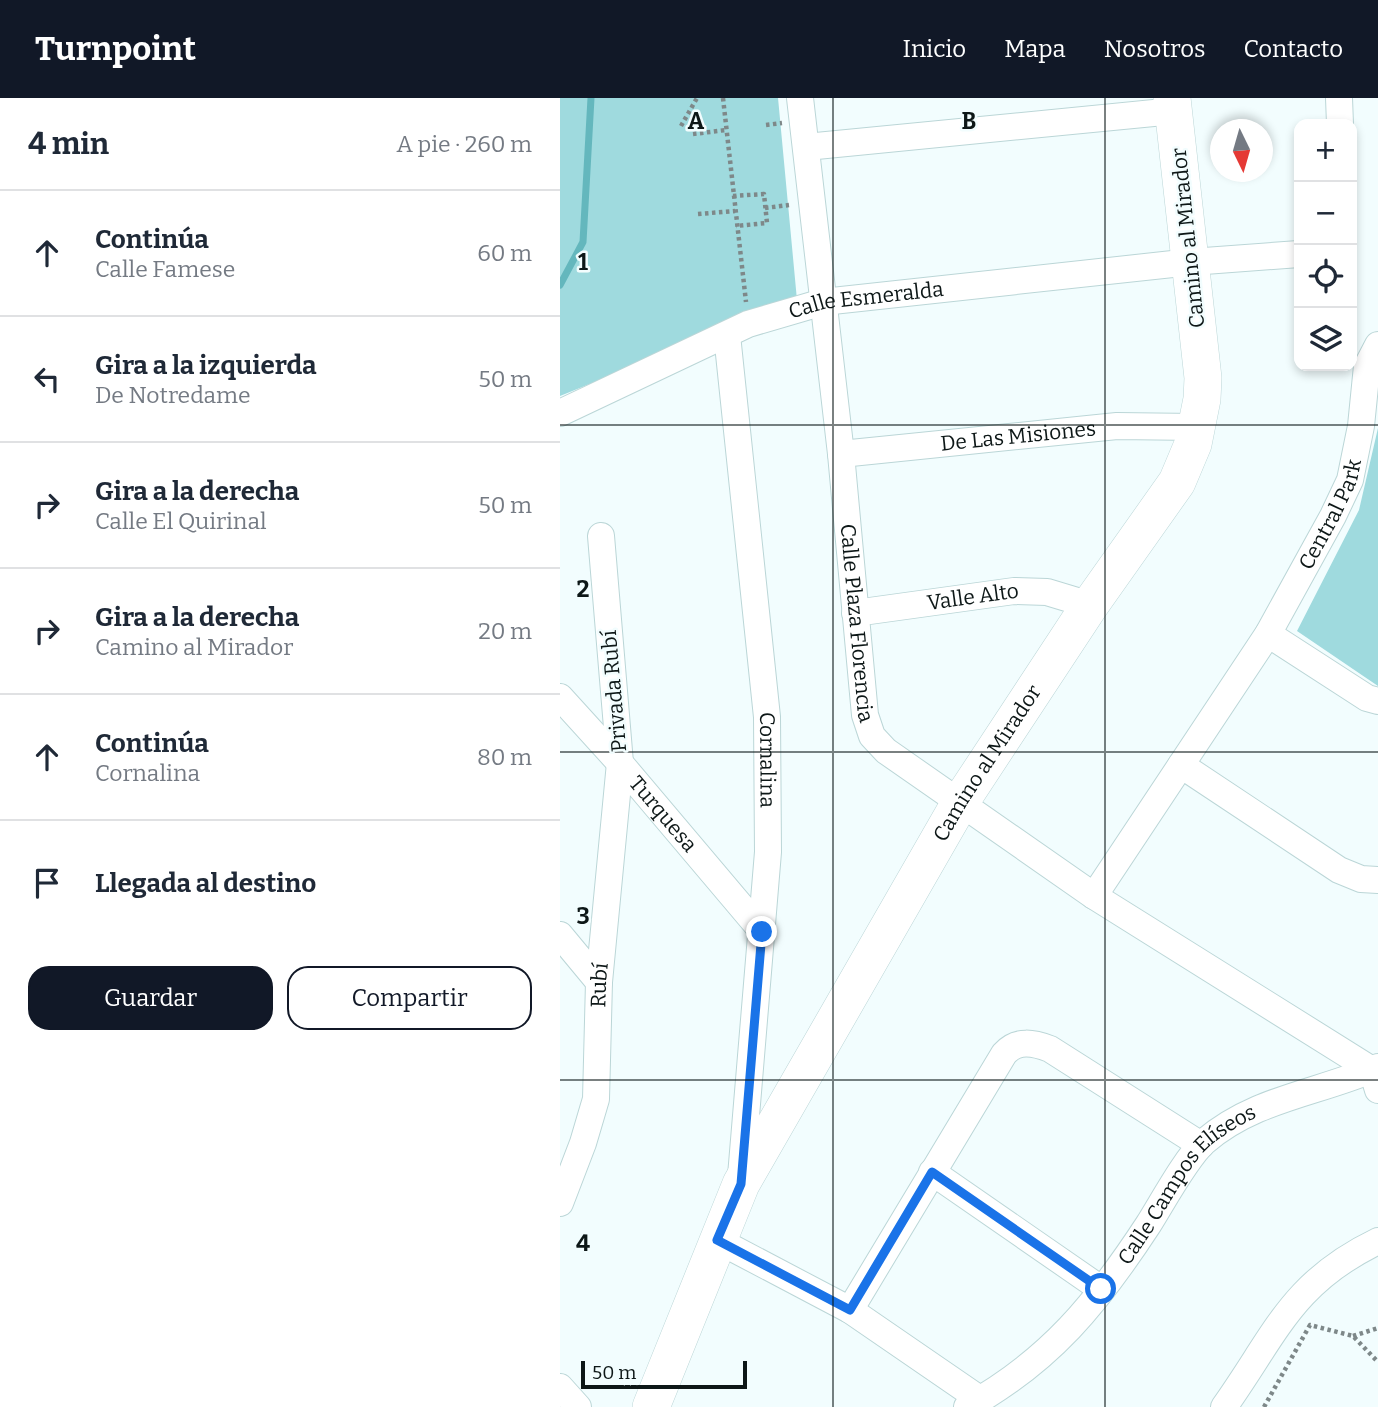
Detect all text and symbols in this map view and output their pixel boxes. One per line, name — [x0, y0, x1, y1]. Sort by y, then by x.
text: Turnpoint — [35, 29, 196, 69]
text: Inicio — [902, 35, 966, 63]
text: Mapa — [1004, 35, 1066, 63]
text: Nosotros — [1104, 35, 1205, 63]
text: Contacto — [1243, 35, 1343, 63]
text: A — [688, 107, 705, 135]
text: B — [962, 107, 976, 135]
north arrow — [1210, 119, 1273, 182]
map controls — [1294, 119, 1357, 371]
button: + — [1294, 119, 1357, 182]
text: 4 min — [28, 126, 109, 162]
text: A pie · 260 m — [397, 130, 532, 158]
street label: Camino al Mirador — [1166, 147, 1210, 329]
button: − — [1294, 182, 1357, 245]
text: Continúa — [95, 224, 209, 255]
icon: ahead — [28, 234, 66, 272]
text: 60 m — [477, 239, 532, 267]
button: locate — [1294, 245, 1357, 308]
text: 1 — [578, 248, 588, 276]
text: Calle Famese — [95, 255, 235, 283]
street label: Calle Esmeralda — [785, 276, 945, 324]
button: layers — [1294, 308, 1357, 371]
text: Gira a la izquierda — [95, 350, 317, 381]
icon: left — [28, 360, 66, 398]
text: 50 m — [478, 365, 532, 393]
text: De Notredame — [95, 381, 251, 409]
street label: De Las Misiones — [939, 415, 1097, 457]
street label: Central Park — [1293, 457, 1367, 574]
text: Gira a la derecha — [95, 476, 299, 507]
icon: right — [28, 486, 66, 524]
text: 50 m — [478, 491, 532, 519]
text: Calle El Quirinal — [95, 507, 267, 535]
street label: Calle Plaza Florencia — [834, 523, 880, 726]
text: 2 — [577, 575, 590, 603]
street label: Valle Alto — [925, 577, 1020, 616]
text: Gira a la derecha — [95, 602, 299, 633]
icon: right — [28, 612, 66, 650]
text: 20 m — [478, 617, 532, 645]
street label: Privada Rubí — [596, 628, 632, 753]
text: Camino al Mirador — [95, 633, 293, 661]
street label: Camino al Mirador — [927, 680, 1047, 846]
street label: Cornalina — [754, 712, 781, 809]
text: Continúa — [95, 728, 209, 759]
icon: ahead — [28, 738, 66, 776]
text: 80 m — [477, 743, 532, 771]
text: Cornalina — [95, 759, 200, 787]
street label: Turquesa — [624, 771, 703, 858]
icon: arrive — [28, 864, 66, 902]
text: Llegada al destino — [95, 868, 316, 899]
text: 3 — [576, 902, 590, 930]
route end — [746, 916, 777, 947]
street label: Rubí — [585, 961, 614, 1008]
button: Guardar — [28, 966, 273, 1030]
button: Compartir — [287, 966, 532, 1030]
street label: Calle Campos Elíseos — [1112, 1099, 1260, 1270]
text: 4 — [576, 1229, 590, 1257]
route start — [1085, 1273, 1116, 1304]
scale bar — [581, 1358, 747, 1390]
text: 50 m — [592, 1361, 636, 1384]

